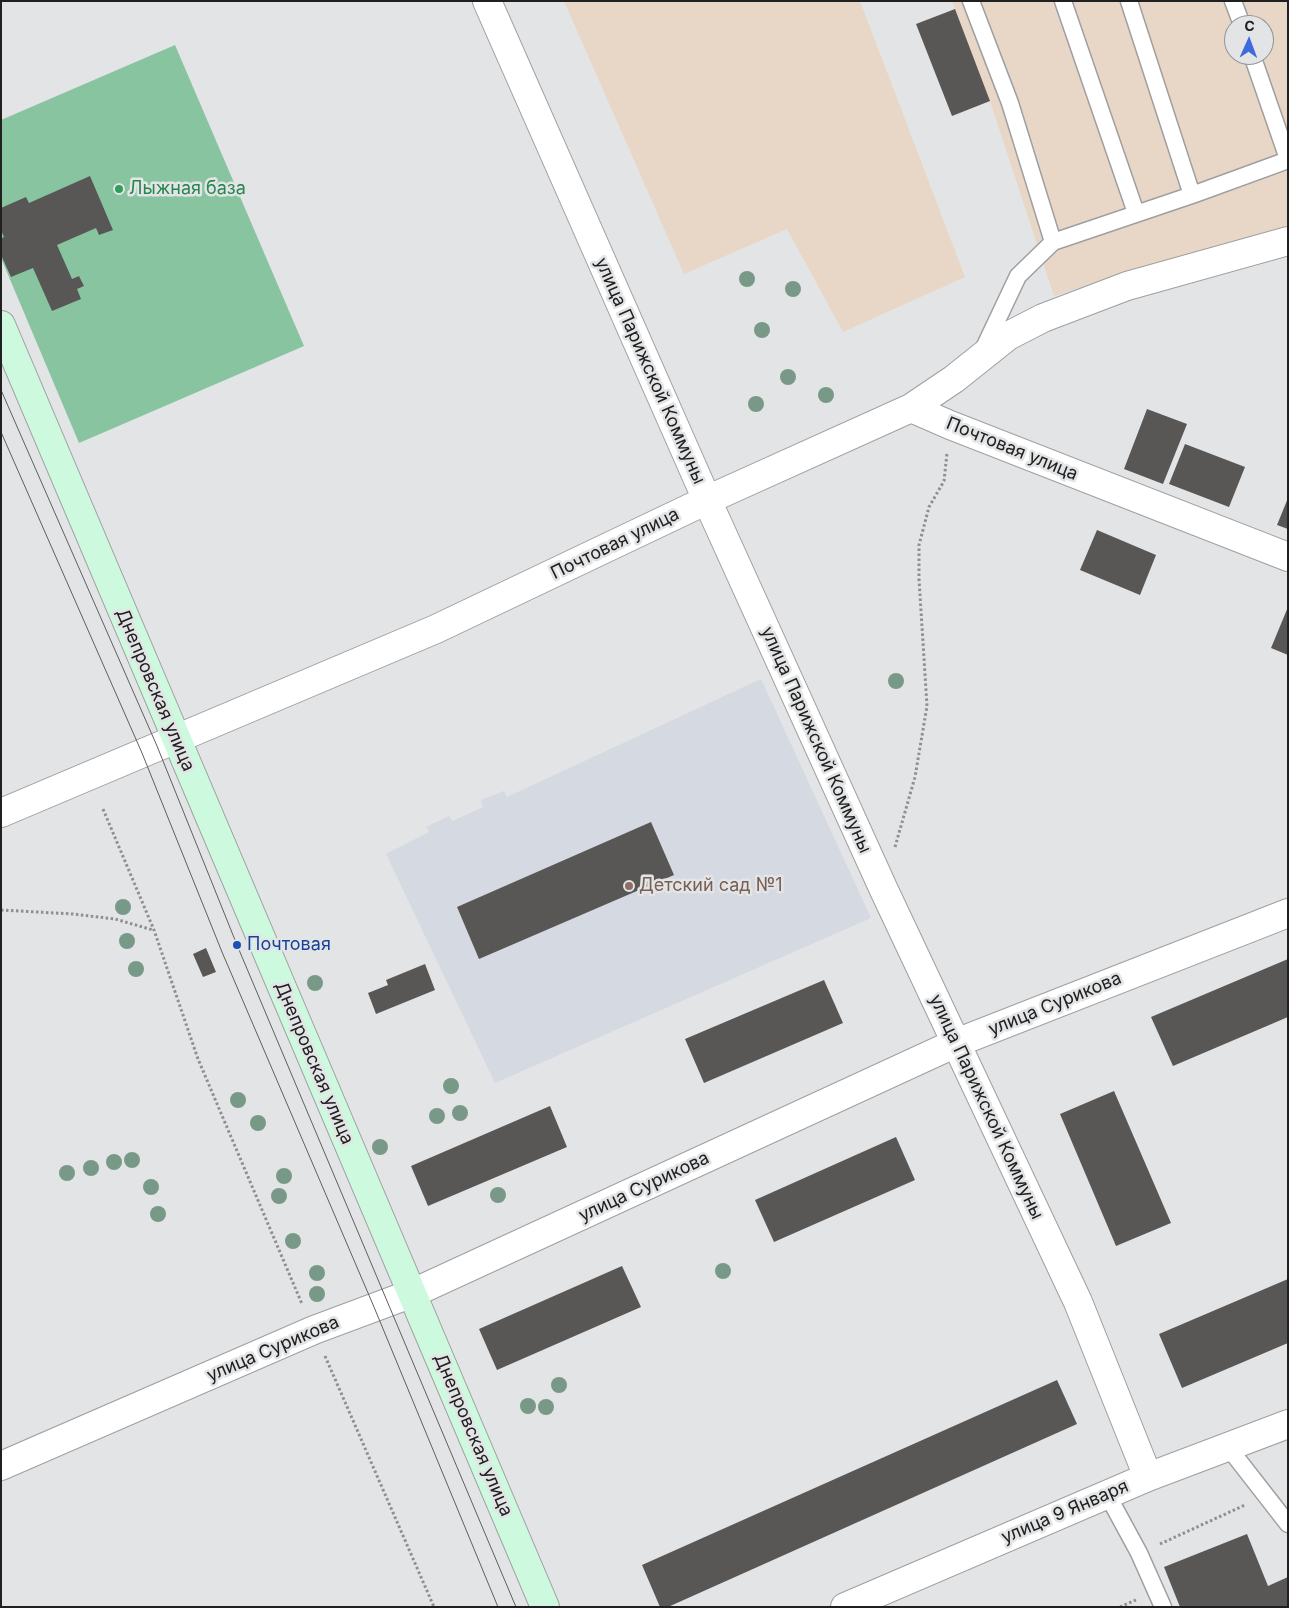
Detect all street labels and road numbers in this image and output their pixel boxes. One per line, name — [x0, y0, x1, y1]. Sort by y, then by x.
street label: улица Парижской Коммуны — [590, 254, 710, 488]
street label: Почтовая улица — [943, 413, 1081, 485]
street label: Почтовая улица — [547, 504, 683, 584]
street label: Днепровская улица — [111, 605, 199, 775]
street label: улица Парижской Коммуны — [756, 623, 876, 857]
street label: улица Сурикова — [985, 967, 1125, 1041]
street label: Днепровская улица — [270, 978, 358, 1148]
street label: улица Парижской Коммуны — [924, 991, 1048, 1223]
street label: улица Сурикова — [575, 1147, 713, 1227]
street label: улица Сурикова — [204, 1311, 342, 1387]
street label: Днепровская улица — [429, 1350, 517, 1520]
street label: улица 9 Января — [998, 1476, 1132, 1548]

